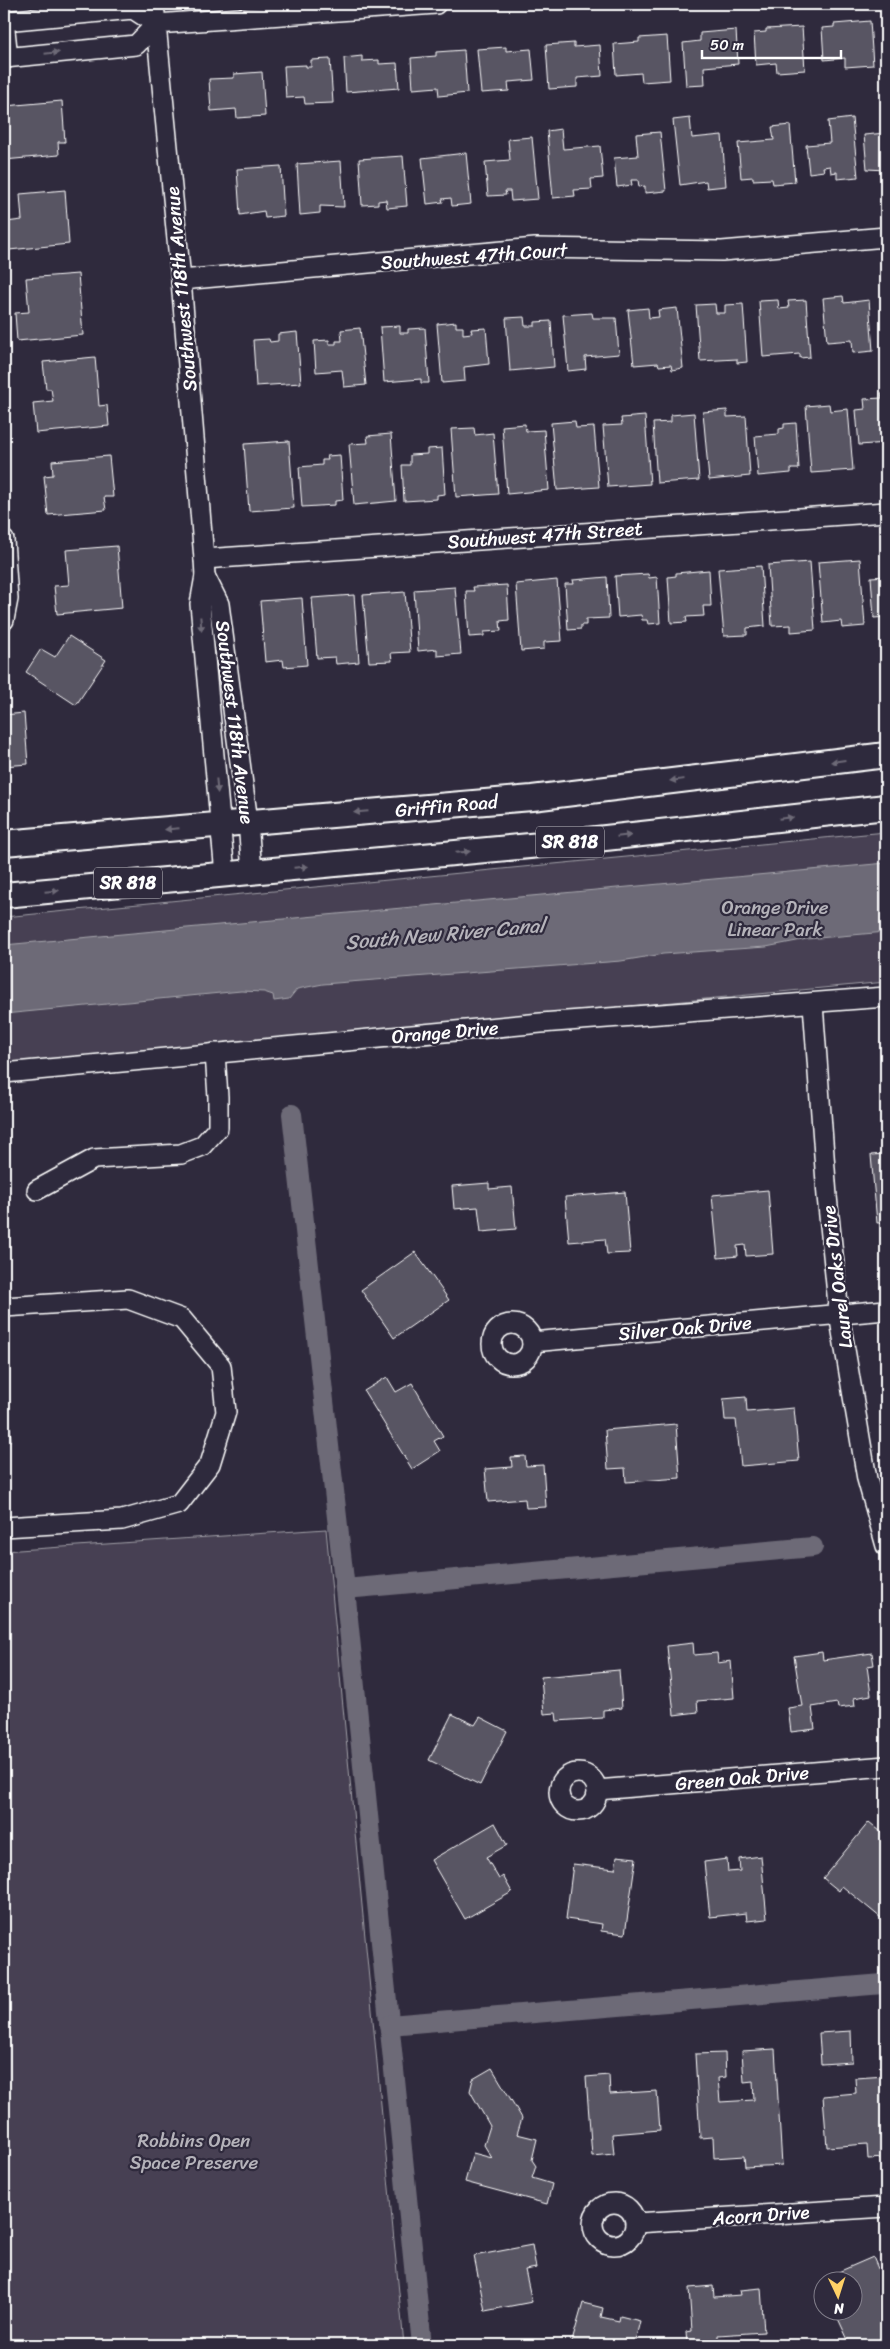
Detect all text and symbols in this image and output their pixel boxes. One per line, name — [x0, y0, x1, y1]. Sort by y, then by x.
scale bar — [702, 28, 841, 60]
text: 50 m — [710, 32, 745, 58]
one-way arrow — [45, 49, 61, 57]
street label: Southwest 118th Avenue — [156, 185, 206, 393]
street label: Southwest 47th Court — [380, 233, 570, 279]
street label: Southwest 47th Street — [446, 512, 644, 558]
one-way arrow — [198, 616, 206, 632]
street label: Southwest 118th Avenue — [206, 618, 264, 826]
one-way arrow — [830, 757, 846, 765]
one-way arrow — [668, 776, 684, 784]
one-way arrow — [213, 778, 221, 794]
street label: Griffin Road — [394, 784, 501, 826]
one-way arrow — [353, 809, 369, 817]
one-way arrow — [778, 814, 794, 822]
one-way arrow — [164, 825, 180, 833]
road number: SR 818 — [536, 826, 604, 858]
one-way arrow — [617, 832, 633, 840]
one-way arrow — [455, 848, 471, 856]
one-way arrow — [293, 863, 309, 871]
road number: SR 818 — [94, 868, 162, 898]
one-way arrow — [45, 886, 61, 894]
park label: Orange Drive Linear Park — [721, 891, 829, 946]
water label: South New River Canal — [344, 907, 550, 960]
street label: Orange Drive — [390, 1011, 500, 1053]
street label: Laurel Oaks Drive — [812, 1204, 862, 1350]
street label: Silver Oak Drive — [617, 1306, 753, 1350]
street label: Green Oak Drive — [674, 1756, 811, 1800]
park label: Robbins Open Space Preserve — [130, 2124, 259, 2179]
street label: Acorn Drive — [710, 2195, 811, 2235]
north arrow — [812, 2272, 862, 2322]
text: N — [833, 2296, 846, 2321]

